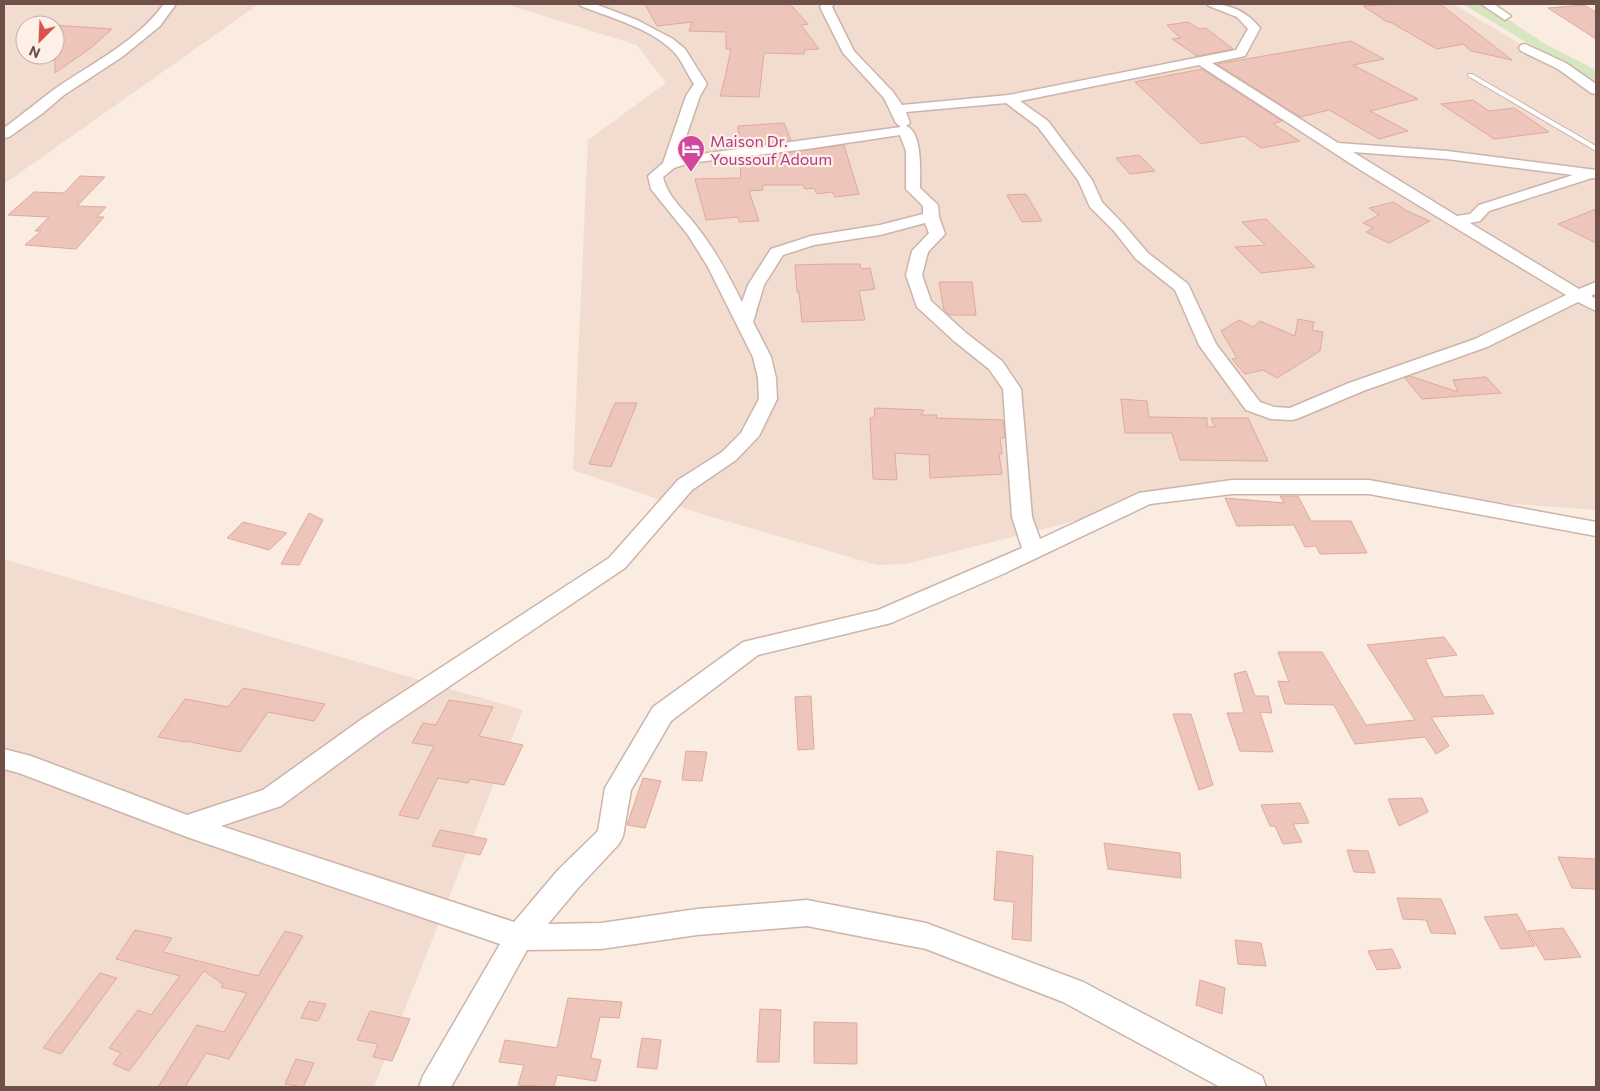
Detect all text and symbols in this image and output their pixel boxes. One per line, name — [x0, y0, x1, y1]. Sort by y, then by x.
north arrow — [15, 15, 65, 65]
text: N — [26, 42, 43, 62]
place label: Maison Dr. Youssouf Adoum — [710, 131, 832, 168]
hotel icon: Maison Dr. Youssouf Adoum — [676, 134, 706, 173]

